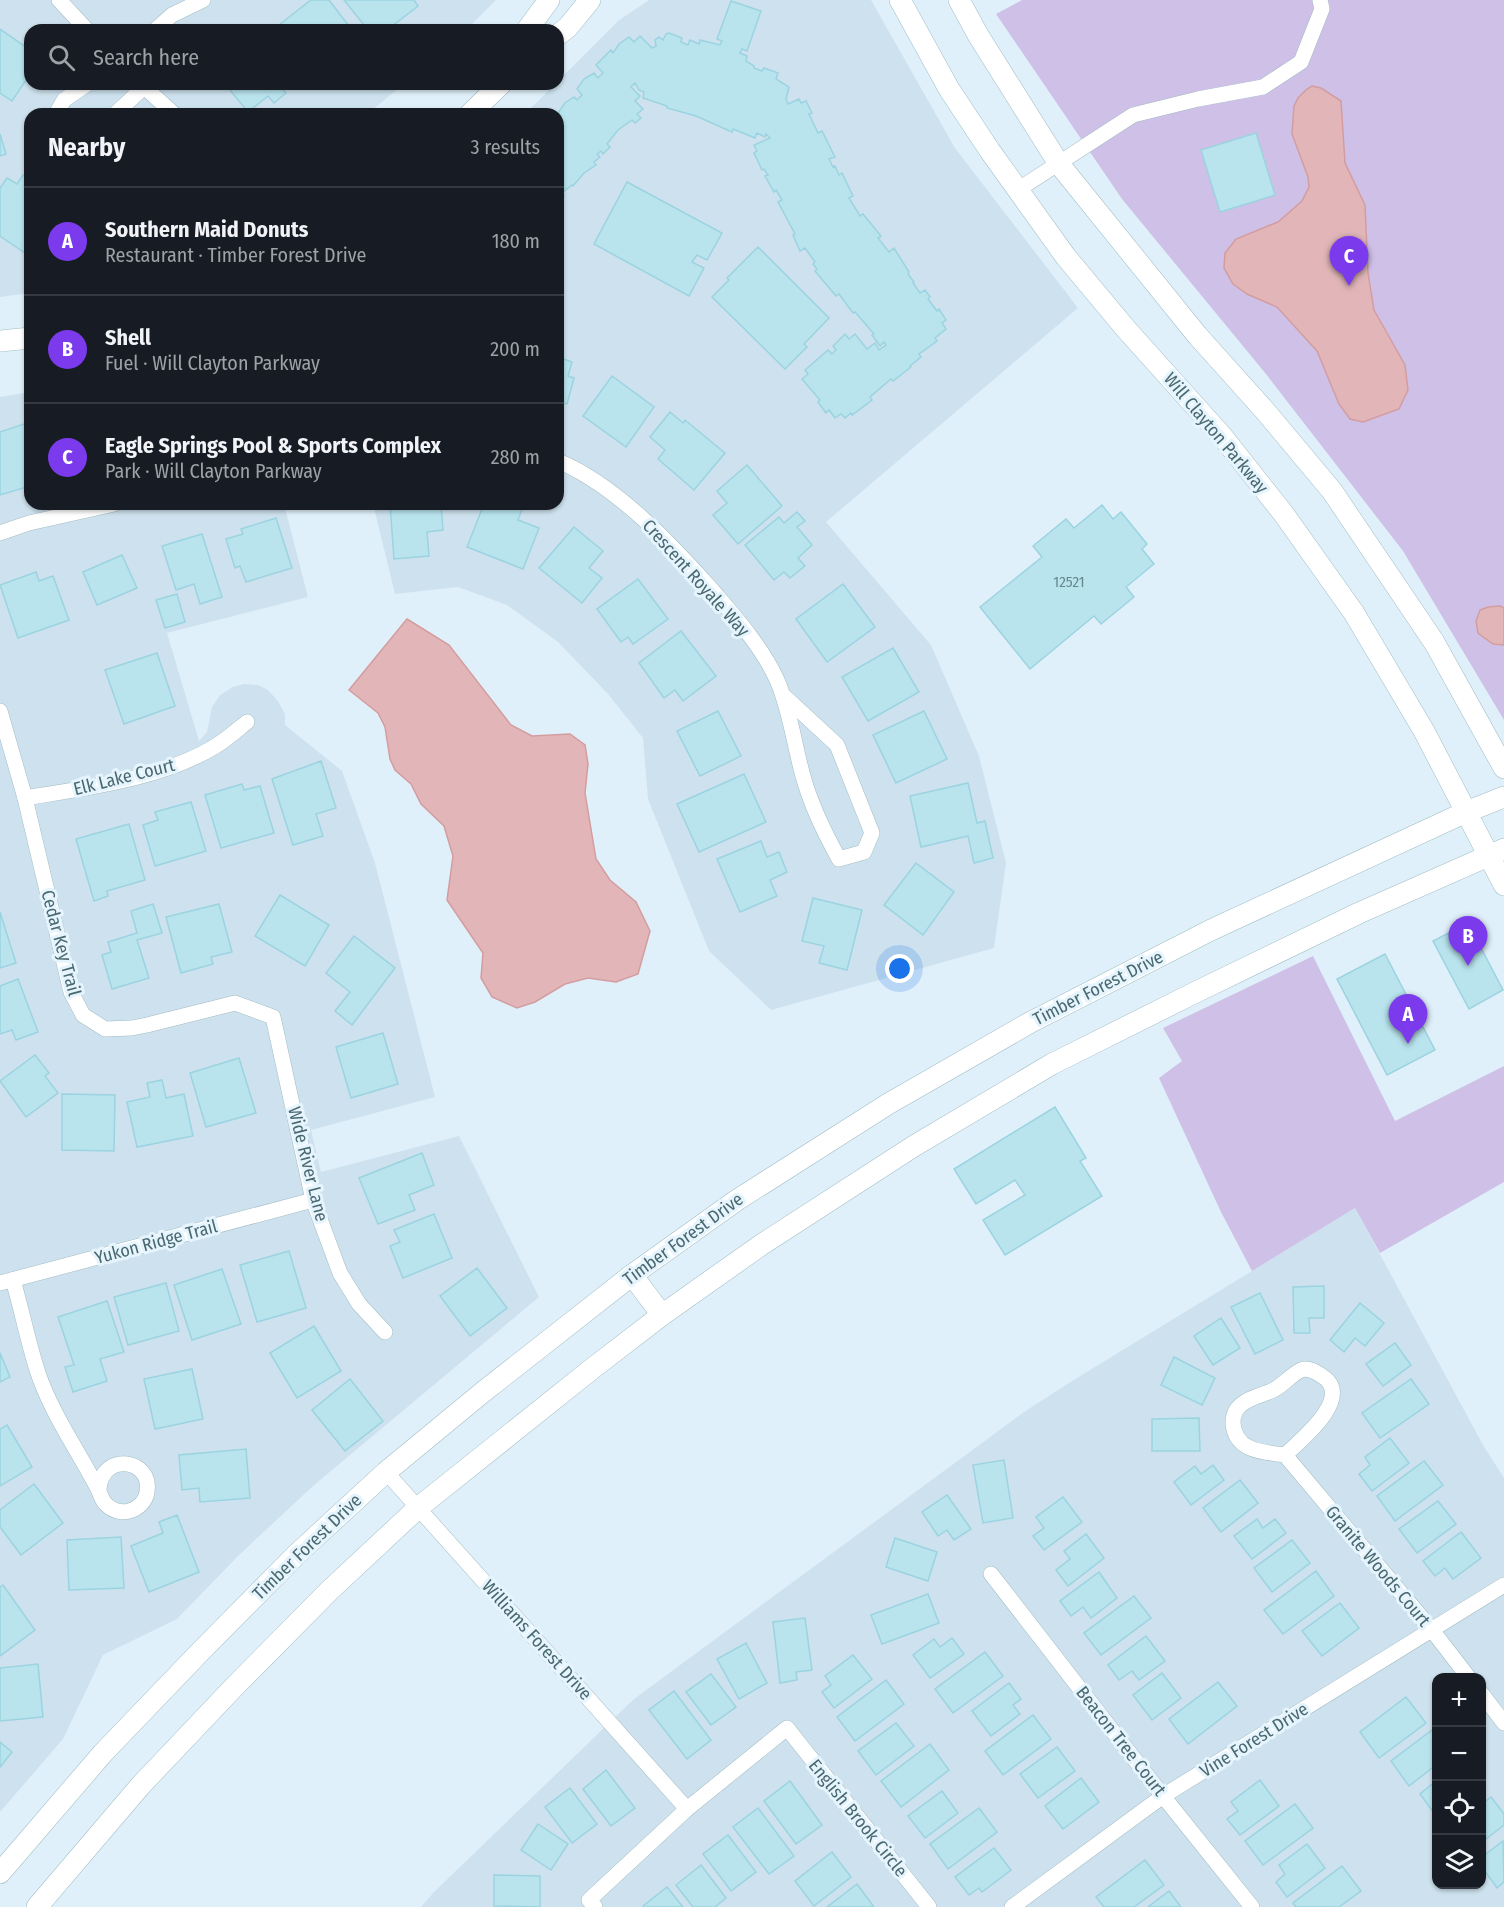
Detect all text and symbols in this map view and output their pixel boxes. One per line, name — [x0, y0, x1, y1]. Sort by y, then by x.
search box — [24, 24, 564, 90]
icon: search — [45, 41, 78, 74]
text: Search here — [93, 44, 199, 71]
text: Nearby — [48, 132, 125, 163]
text: 3 results — [471, 135, 540, 159]
text: Southern Maid Donuts — [105, 216, 308, 243]
text: A — [62, 229, 73, 253]
text: 180 m — [492, 229, 540, 253]
pin: C — [1330, 236, 1368, 286]
text: Restaurant · Timber Forest Drive — [105, 243, 366, 267]
text: Shell — [105, 324, 151, 351]
text: B — [62, 337, 73, 361]
text: 200 m — [490, 337, 540, 361]
text: Fuel · Will Clayton Parkway — [105, 351, 320, 375]
street label: Will Clayton Parkway — [1159, 368, 1273, 498]
text: Eagle Springs Pool & Sports Complex — [105, 432, 441, 459]
text: C — [62, 445, 73, 469]
text: 280 m — [491, 445, 540, 469]
text: Park · Will Clayton Parkway — [105, 459, 322, 483]
street label: Crescent Royale Way — [638, 515, 754, 641]
house number: 12521 — [1053, 573, 1085, 591]
street label: Elk Lake Court — [71, 754, 177, 800]
street label: Cedar Key Trail — [36, 888, 86, 999]
pin: B — [1448, 916, 1488, 966]
street label: Timber Forest Drive — [1029, 946, 1167, 1030]
your location — [885, 954, 914, 983]
pin: A — [1388, 994, 1428, 1044]
street label: Wide River Lane — [283, 1104, 333, 1224]
street label: Timber Forest Drive — [619, 1188, 747, 1290]
street label: Yukon Ridge Trail — [92, 1215, 220, 1269]
street label: Timber Forest Drive — [248, 1489, 366, 1605]
street label: Granite Woods Court — [1321, 1501, 1435, 1631]
street label: Williams Forest Drive — [477, 1575, 597, 1705]
map controls — [1432, 1673, 1486, 1889]
button: + — [1432, 1673, 1486, 1727]
street label: Beacon Tree Court — [1071, 1682, 1171, 1800]
street label: Vine Forest Drive — [1196, 1698, 1312, 1782]
button: − — [1432, 1727, 1486, 1781]
street label: English Brook Circle — [804, 1755, 912, 1881]
button: locate — [1432, 1781, 1486, 1835]
button: layers — [1432, 1835, 1486, 1889]

